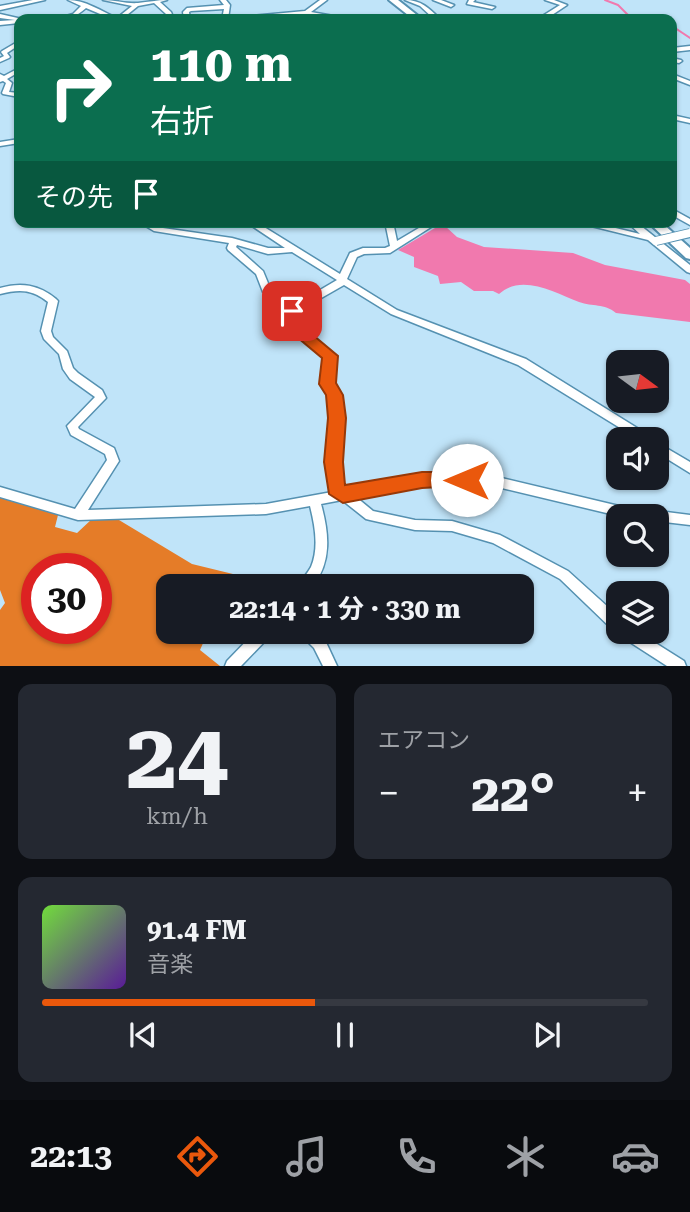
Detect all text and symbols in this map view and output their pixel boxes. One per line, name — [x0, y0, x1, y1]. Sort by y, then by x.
text: 110 m — [150, 36, 292, 93]
icon: right — [35, 42, 126, 133]
text: 右折 — [150, 102, 214, 140]
icon: arrive — [127, 175, 165, 213]
text: その先 — [35, 182, 113, 212]
pin — [262, 281, 322, 341]
icon: arrive — [273, 292, 311, 330]
north arrow — [606, 350, 668, 413]
map controls — [606, 350, 669, 644]
button: sound — [606, 427, 669, 490]
position arrow — [430, 443, 504, 517]
button: search — [606, 504, 669, 567]
speed limit sign: 30 — [21, 553, 112, 644]
button: layers — [606, 581, 669, 644]
text: 22:14 · 1 分 · 330 m — [229, 594, 461, 624]
text: 24 — [126, 704, 228, 810]
text: エアコン — [378, 727, 470, 754]
text: 22° — [471, 763, 555, 824]
text: − — [378, 771, 399, 815]
text: + — [627, 771, 648, 815]
text: km/h — [146, 803, 208, 830]
text: 91.4 FM — [147, 915, 247, 945]
text: 音楽 — [147, 951, 193, 978]
icon: previous — [124, 1016, 162, 1054]
icon: pause — [326, 1016, 364, 1054]
icon: next — [528, 1016, 566, 1054]
icon: directions — [173, 1132, 222, 1181]
icon: music — [282, 1132, 331, 1181]
icon: phone — [392, 1132, 441, 1181]
icon: climate — [501, 1132, 550, 1181]
icon: car — [611, 1132, 660, 1181]
text: 22:13 — [30, 1137, 112, 1175]

